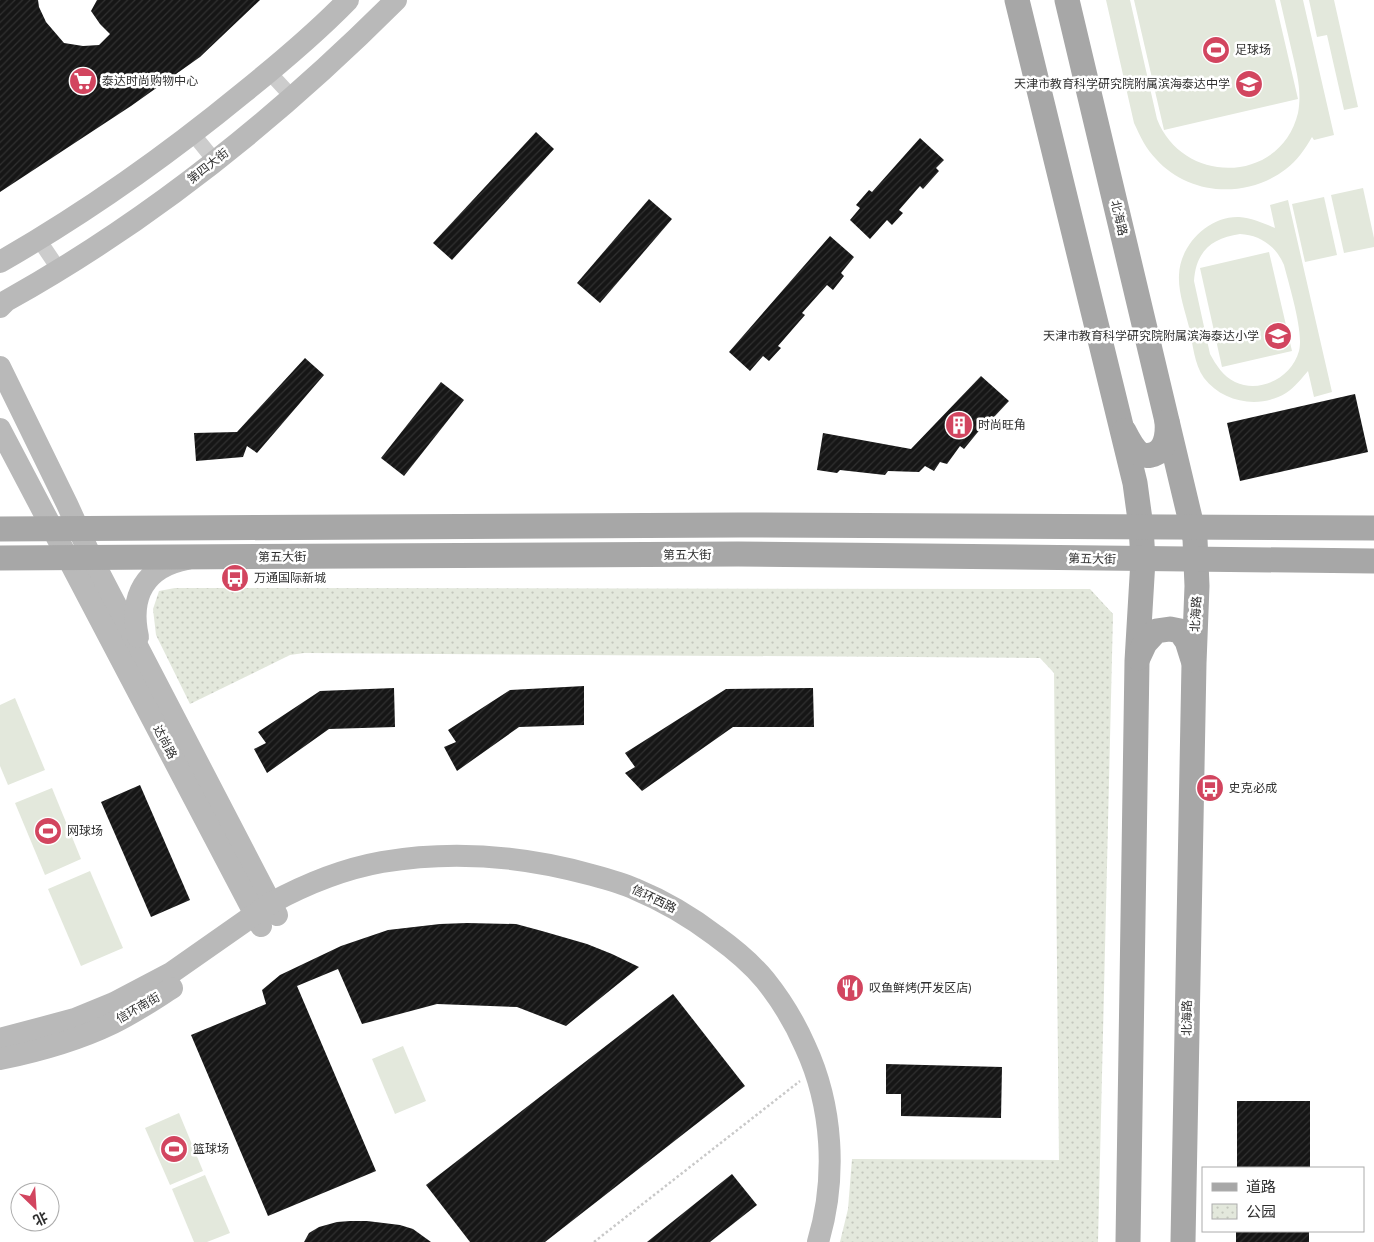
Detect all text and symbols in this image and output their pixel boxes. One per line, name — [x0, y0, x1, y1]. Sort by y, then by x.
sports icon: 足球场 — [1201, 35, 1231, 65]
place label: 足球场 — [1235, 42, 1271, 57]
supermarket icon: 泰达时尚购物中心 — [68, 66, 98, 96]
school or university icon: 天津市教育科学研究院附属滨海泰达中学 — [1234, 69, 1264, 99]
place label: 泰达时尚购物中心 — [102, 73, 198, 88]
place label: 天津市教育科学研究院附属滨海泰达中学 — [1014, 76, 1230, 91]
street label: 第四大街 — [184, 145, 231, 186]
street label: 北海路 — [1108, 199, 1131, 237]
school or university icon: 天津市教育科学研究院附属滨海泰达小学 — [1263, 321, 1293, 351]
place label: 天津市教育科学研究院附属滨海泰达小学 — [1043, 328, 1259, 343]
building icon: 时尚旺角 — [944, 410, 974, 440]
place label: 时尚旺角 — [978, 417, 1026, 432]
street label: 第五大街 — [663, 547, 711, 562]
street label: 第五大街 — [258, 549, 306, 564]
street label: 第五大街 — [1068, 551, 1116, 566]
bus stop icon: 万通国际新城 — [220, 563, 250, 593]
place label: 万通国际新城 — [254, 570, 326, 585]
street label: 北海路 — [1187, 596, 1204, 632]
street label: 达尚路 — [150, 722, 181, 761]
bus stop icon: 史克必成 — [1195, 773, 1225, 803]
place label: 史克必成 — [1229, 780, 1277, 795]
sports icon: 网球场 — [33, 816, 63, 846]
place label: 网球场 — [67, 823, 103, 838]
street label: 信环西路 — [629, 881, 679, 916]
restaurant icon: 叹鱼鲜烤(开发区店) — [835, 973, 865, 1003]
place label: 叹鱼鲜烤(开发区店) — [869, 980, 971, 995]
street label: 信环南街 — [113, 989, 162, 1026]
street label: 北海路 — [1179, 1000, 1194, 1036]
sports icon: 篮球场 — [159, 1134, 189, 1164]
place label: 篮球场 — [193, 1141, 229, 1156]
legend — [1202, 1167, 1364, 1232]
text: 道路 — [1246, 1177, 1276, 1195]
north arrow — [10, 1182, 60, 1232]
text: 公园 — [1246, 1202, 1276, 1220]
text: 北 — [31, 1209, 51, 1230]

